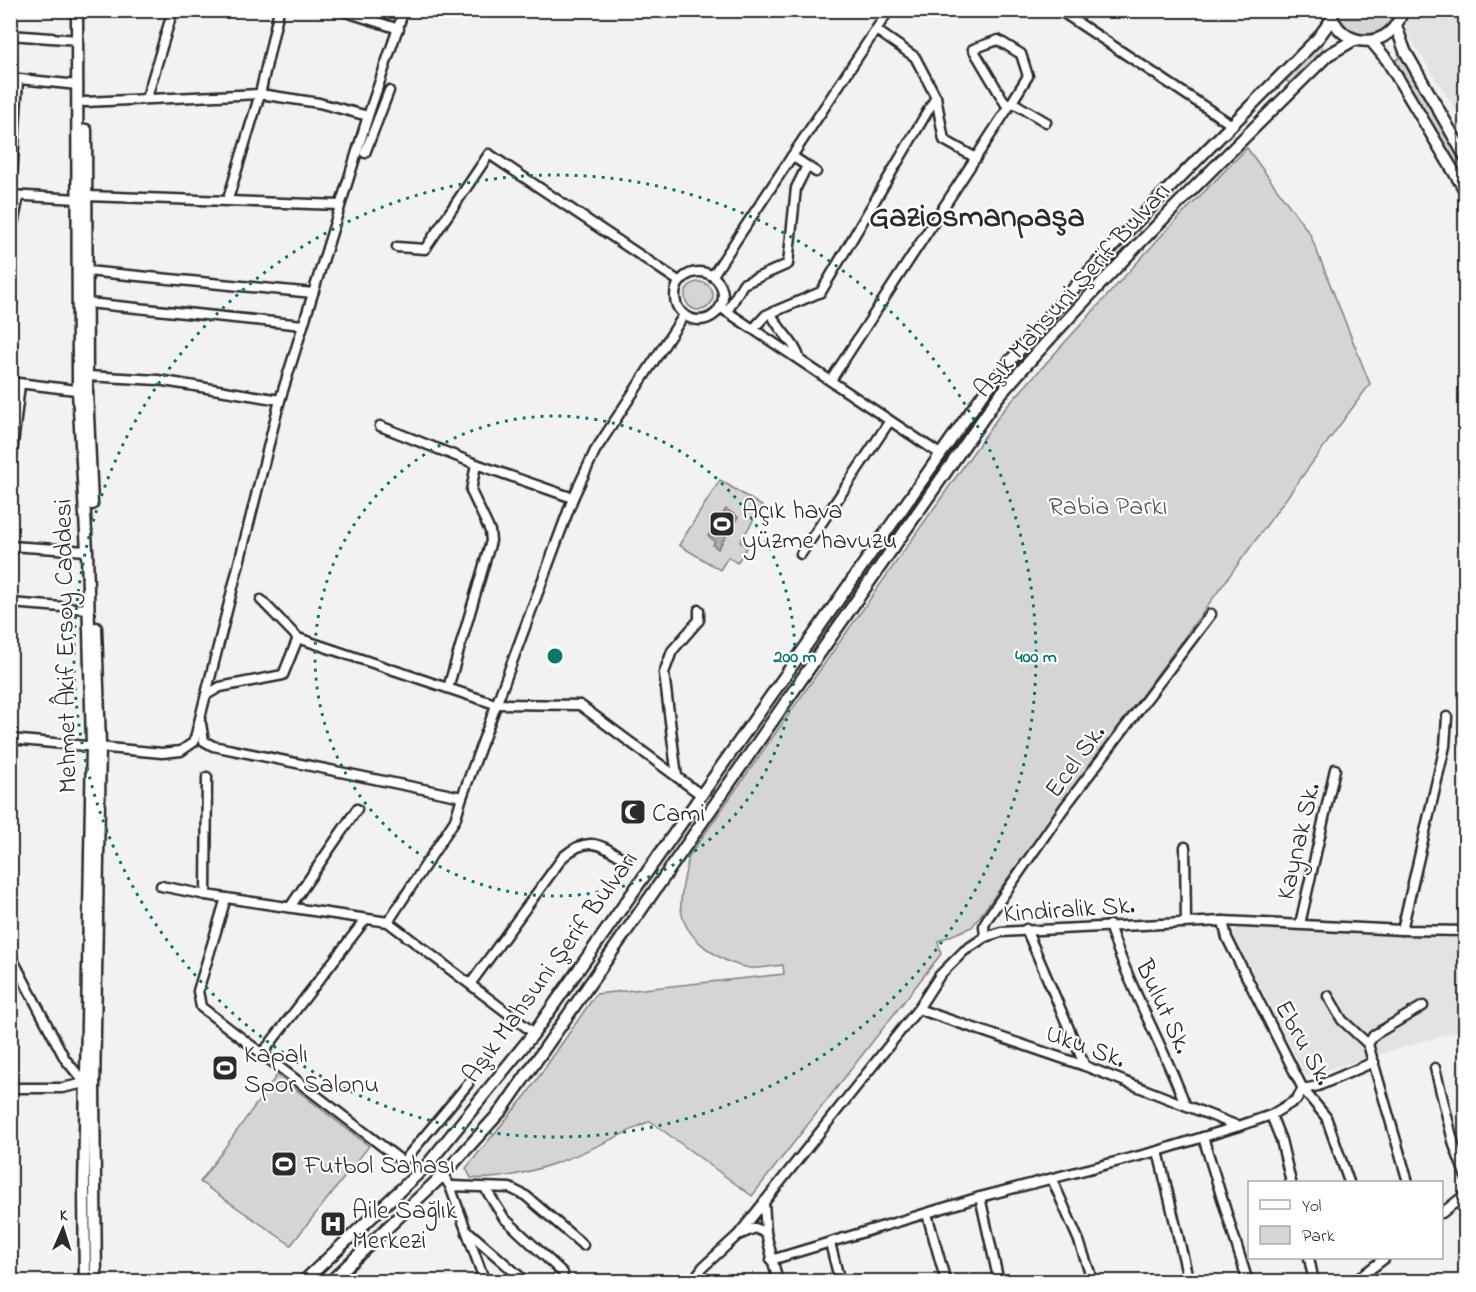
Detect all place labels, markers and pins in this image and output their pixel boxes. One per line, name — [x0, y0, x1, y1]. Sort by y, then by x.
place label: Açık hava yüzme havuzu — [742, 493, 897, 561]
sports icon: Açık hava yüzme havuzu — [707, 509, 737, 539]
centre of rings — [545, 646, 565, 666]
place label: Cami — [652, 796, 705, 834]
mosque icon: Cami — [618, 797, 648, 827]
place label: Kapalı Spor Salonu — [244, 1037, 379, 1105]
sports icon: Kapalı Spor Salonu — [210, 1053, 240, 1083]
place label: Futbol Sahası — [303, 1148, 455, 1186]
sports icon: Futbol Sahası — [269, 1149, 299, 1179]
place label: Aile Sağlık Merkezi — [352, 1193, 458, 1261]
hospital icon: Aile Sağlık Merkezi — [318, 1209, 348, 1239]

